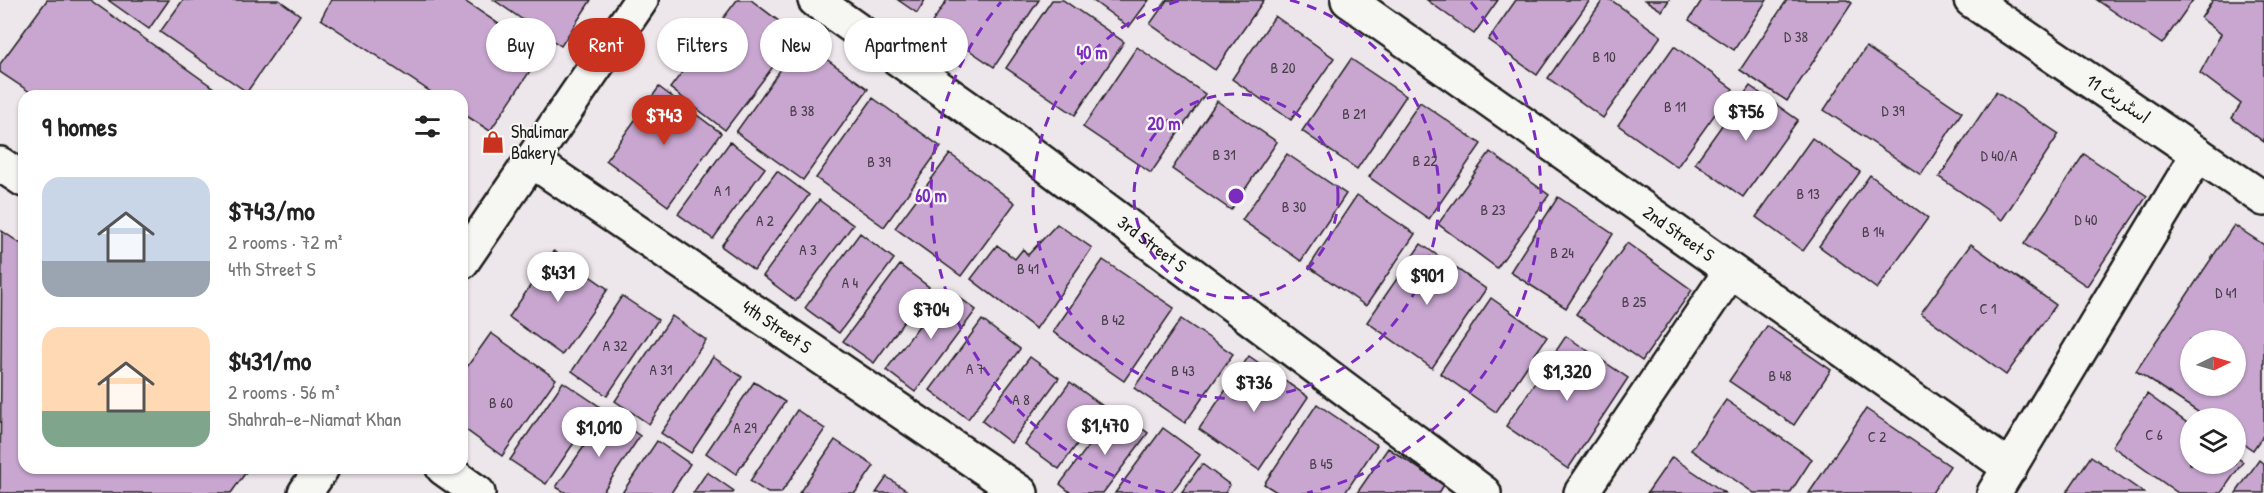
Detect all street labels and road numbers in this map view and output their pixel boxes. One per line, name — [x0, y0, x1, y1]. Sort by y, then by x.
street label: اسٹریٹ 11 — [2081, 68, 2155, 129]
street label: 2nd Street S — [1638, 199, 1720, 267]
street label: 3rd Street S — [1112, 210, 1192, 278]
street label: 4th Street S — [737, 294, 817, 359]

